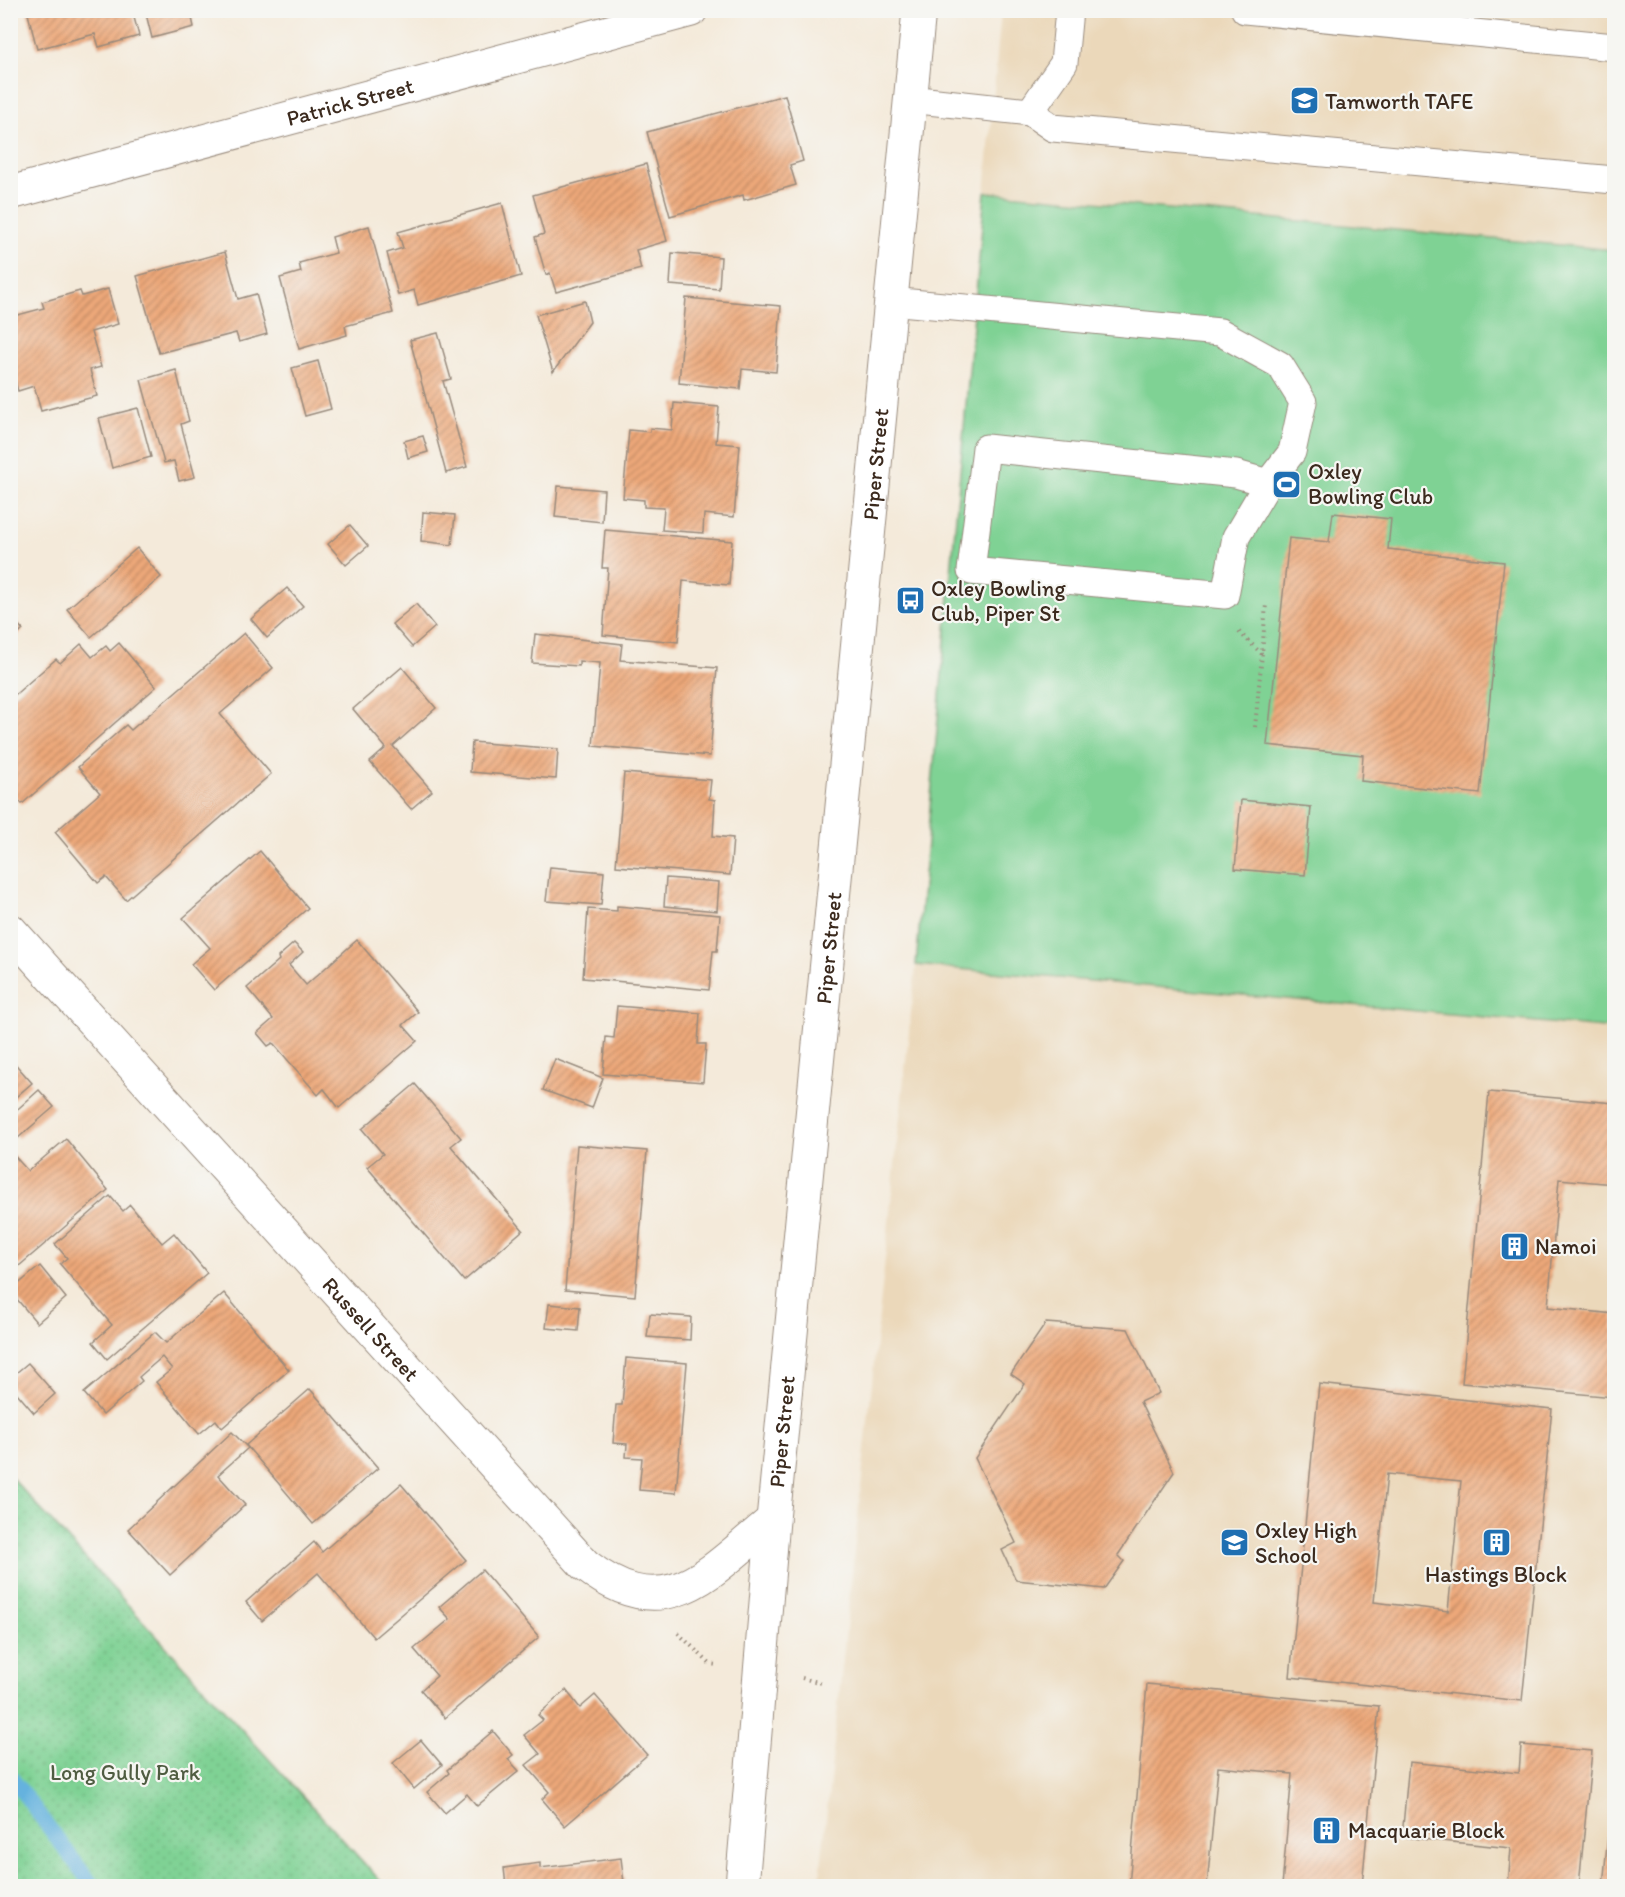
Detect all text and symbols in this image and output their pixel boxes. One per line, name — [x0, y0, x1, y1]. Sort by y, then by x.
street label: Patrick Street — [283, 72, 417, 132]
school or university icon: Tamworth TAFE — [1288, 85, 1320, 117]
place label: Tamworth TAFE — [1325, 88, 1473, 115]
street label: Piper Street — [857, 407, 894, 521]
place label: Oxley Bowling Club — [1308, 458, 1433, 510]
sports icon: Oxley Bowling Club — [1271, 468, 1303, 500]
place label: Oxley Bowling Club, Piper St — [931, 575, 1066, 627]
bus stop icon: Oxley Bowling Club, Piper St — [894, 585, 926, 617]
street label: Piper Street — [810, 891, 848, 1005]
building icon: Namoi — [1498, 1230, 1530, 1262]
place label: Namoi — [1535, 1233, 1597, 1260]
street label: Russell Street — [317, 1271, 425, 1387]
street label: Piper Street — [763, 1375, 801, 1489]
place label: Oxley High School — [1255, 1517, 1357, 1569]
building icon: Hastings Block — [1480, 1526, 1512, 1558]
school or university icon: Oxley High School — [1218, 1527, 1250, 1559]
place label: Hastings Block — [1425, 1561, 1567, 1588]
park label: Long Gully Park — [50, 1759, 201, 1786]
building icon: Macquarie Block — [1311, 1814, 1343, 1846]
place label: Macquarie Block — [1348, 1817, 1505, 1844]

